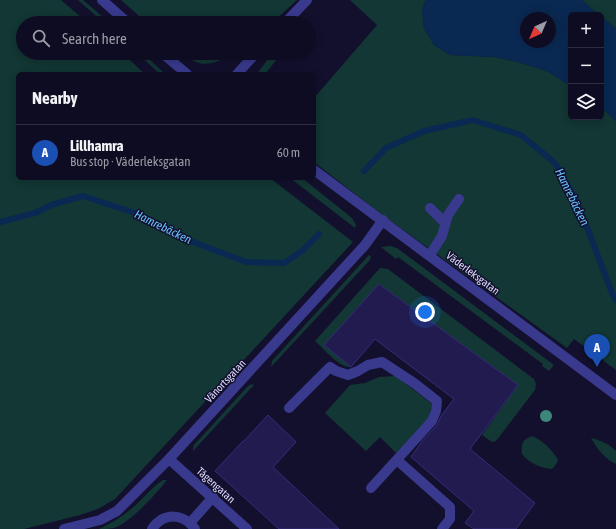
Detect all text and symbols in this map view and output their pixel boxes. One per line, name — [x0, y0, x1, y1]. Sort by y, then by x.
north arrow — [520, 12, 556, 48]
map controls — [568, 12, 604, 120]
button: + — [568, 12, 604, 48]
search box — [16, 16, 316, 60]
icon: search — [30, 27, 52, 49]
text: Search here — [62, 30, 127, 47]
button: − — [568, 48, 604, 84]
button: layers — [568, 84, 604, 120]
text: Nearby — [32, 88, 78, 108]
text: Lillhamra — [70, 137, 123, 154]
text: A — [42, 145, 48, 160]
text: 60 m — [277, 145, 300, 160]
text: Bus stop · Väderleksgatan — [70, 154, 191, 169]
water label: Hamrebäcken — [552, 166, 592, 228]
water label: Hamrebäcken — [132, 207, 194, 247]
street label: Väderleksgatan — [444, 249, 502, 297]
your location — [415, 302, 435, 322]
pin: A — [584, 334, 610, 367]
street label: Vänortsgatan — [202, 357, 248, 405]
street label: Tågengatan — [194, 465, 238, 505]

